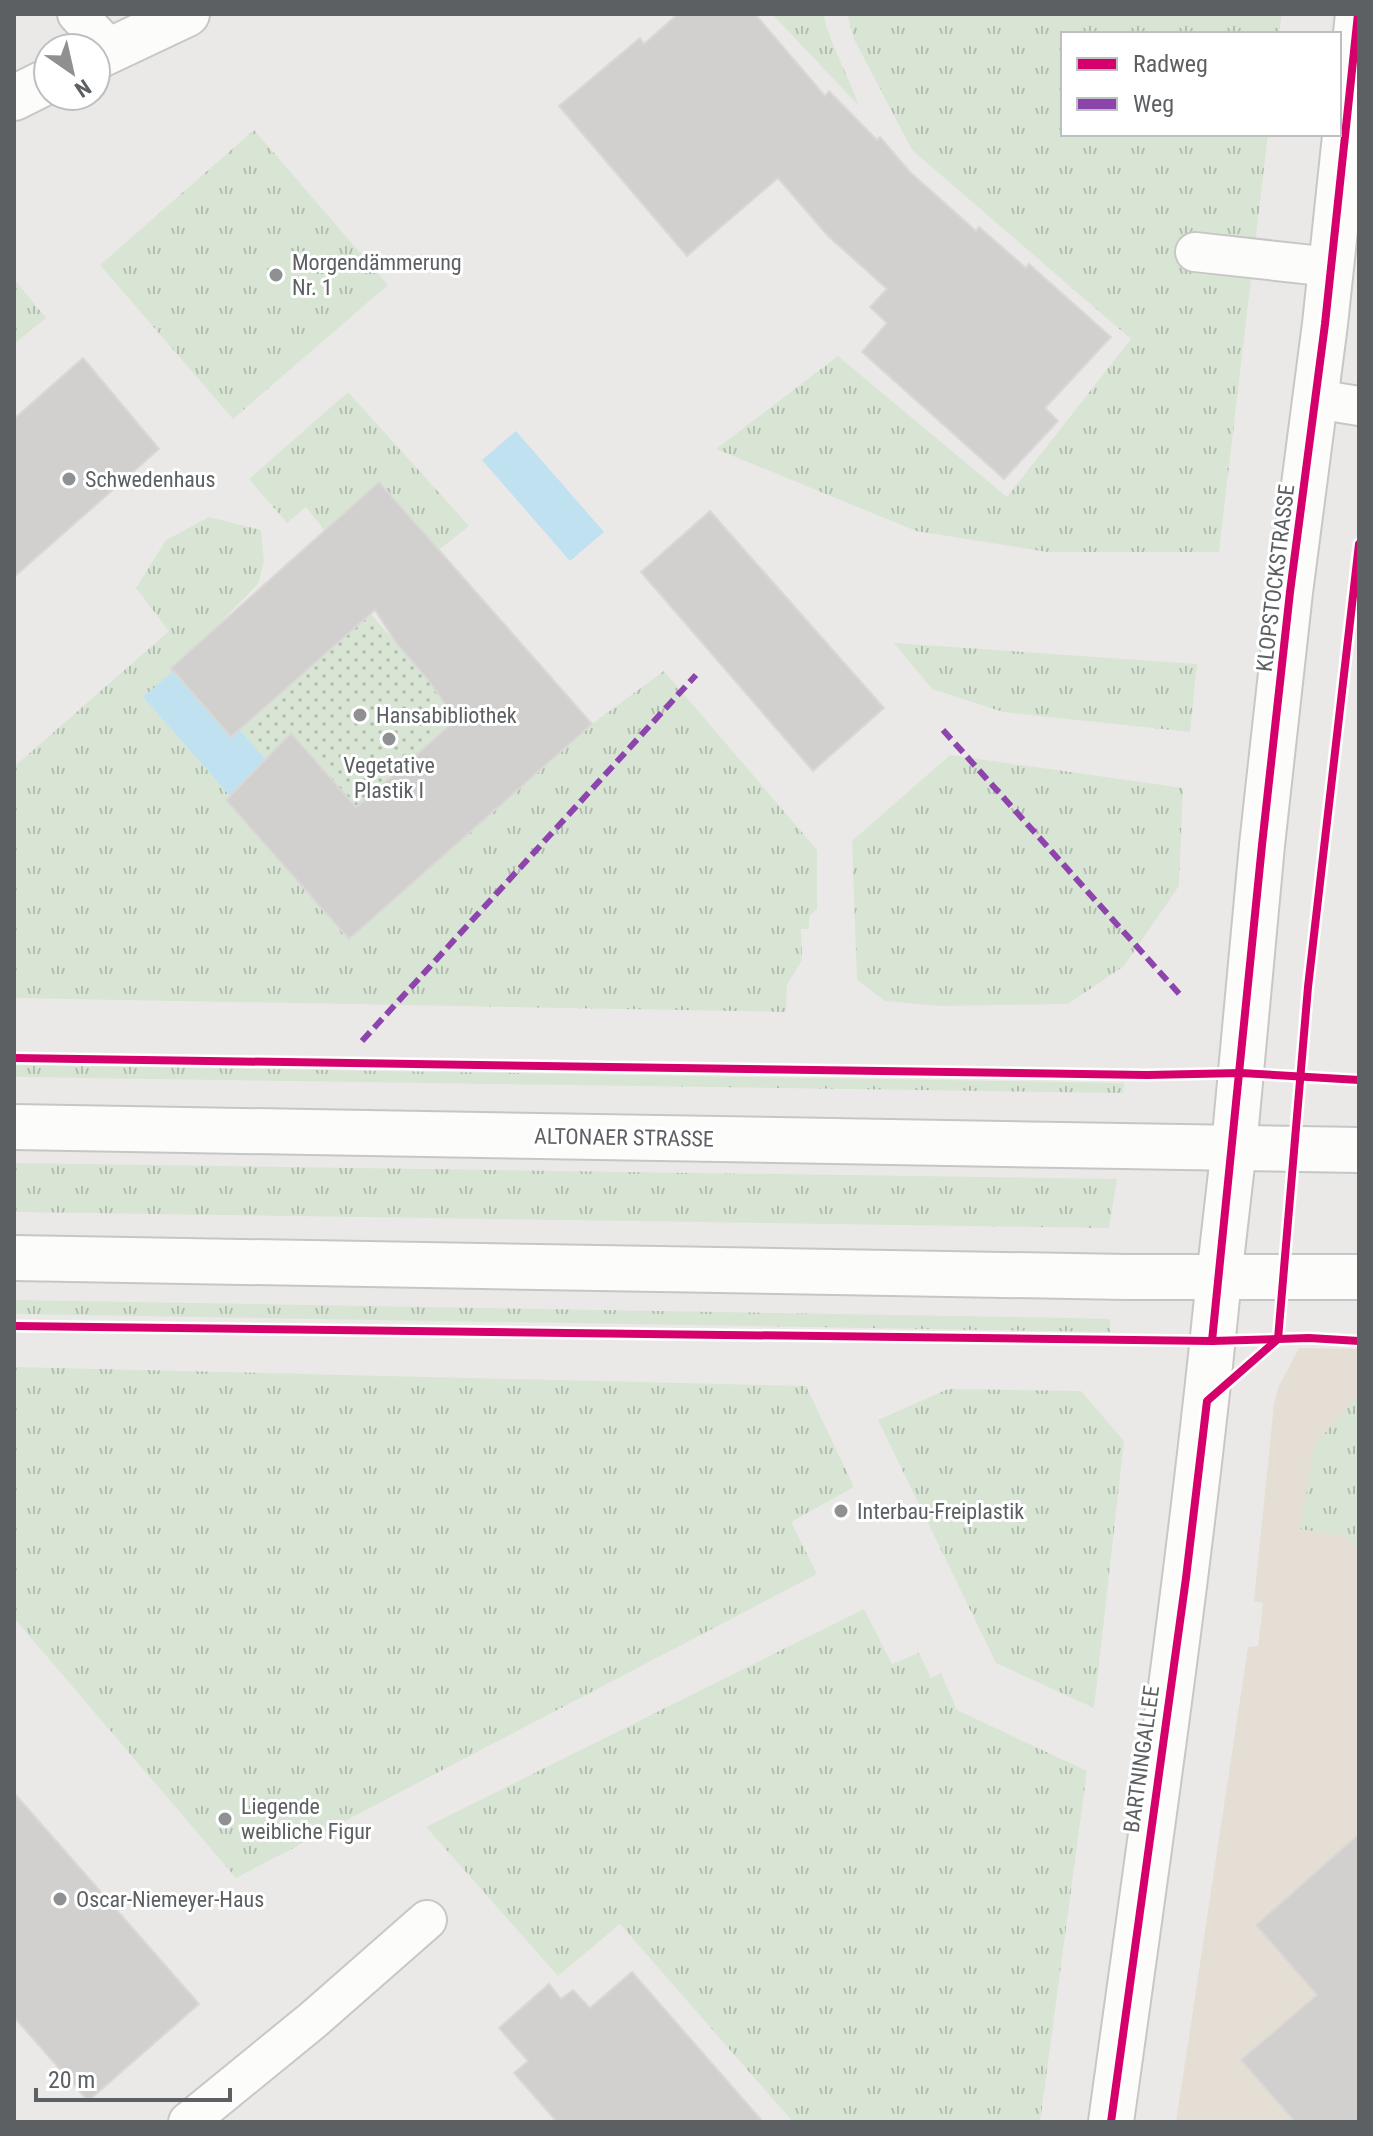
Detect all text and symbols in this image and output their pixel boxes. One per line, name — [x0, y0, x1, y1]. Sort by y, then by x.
north arrow — [32, 32, 112, 112]
legend — [1061, 32, 1341, 136]
text: Radweg — [1133, 50, 1208, 78]
text: N — [70, 74, 95, 102]
text: Weg — [1133, 90, 1174, 118]
place label: Morgendämmerung Nr. 1 — [292, 250, 462, 300]
marker: Morgendämmerung Nr. 1 — [267, 266, 285, 284]
place label: Schwedenhaus — [85, 467, 216, 492]
marker: Schwedenhaus — [60, 470, 78, 488]
street label: KLOPSTOCKSTRASSE — [1252, 483, 1299, 673]
place label: Hansabibliothek — [376, 703, 517, 728]
marker: Hansabibliothek — [351, 706, 369, 724]
marker: Vegetative Plastik I — [380, 730, 398, 748]
place label: Vegetative Plastik I — [343, 753, 435, 803]
street label: ALTONAER STRASSE — [534, 1123, 714, 1152]
place label: Interbau-Freiplastik — [857, 1499, 1024, 1524]
marker: Interbau-Freiplastik — [832, 1502, 850, 1520]
street label: BARTNINGALLEE — [1119, 1684, 1164, 1834]
place label: Liegende weibliche Figur — [241, 1794, 372, 1844]
marker: Liegende weibliche Figur — [216, 1810, 234, 1828]
place label: Oscar-Niemeyer-Haus — [76, 1887, 264, 1912]
marker: Oscar-Niemeyer-Haus — [51, 1890, 69, 1908]
scale bar — [36, 2052, 230, 2102]
text: 20 m — [48, 2066, 95, 2094]

